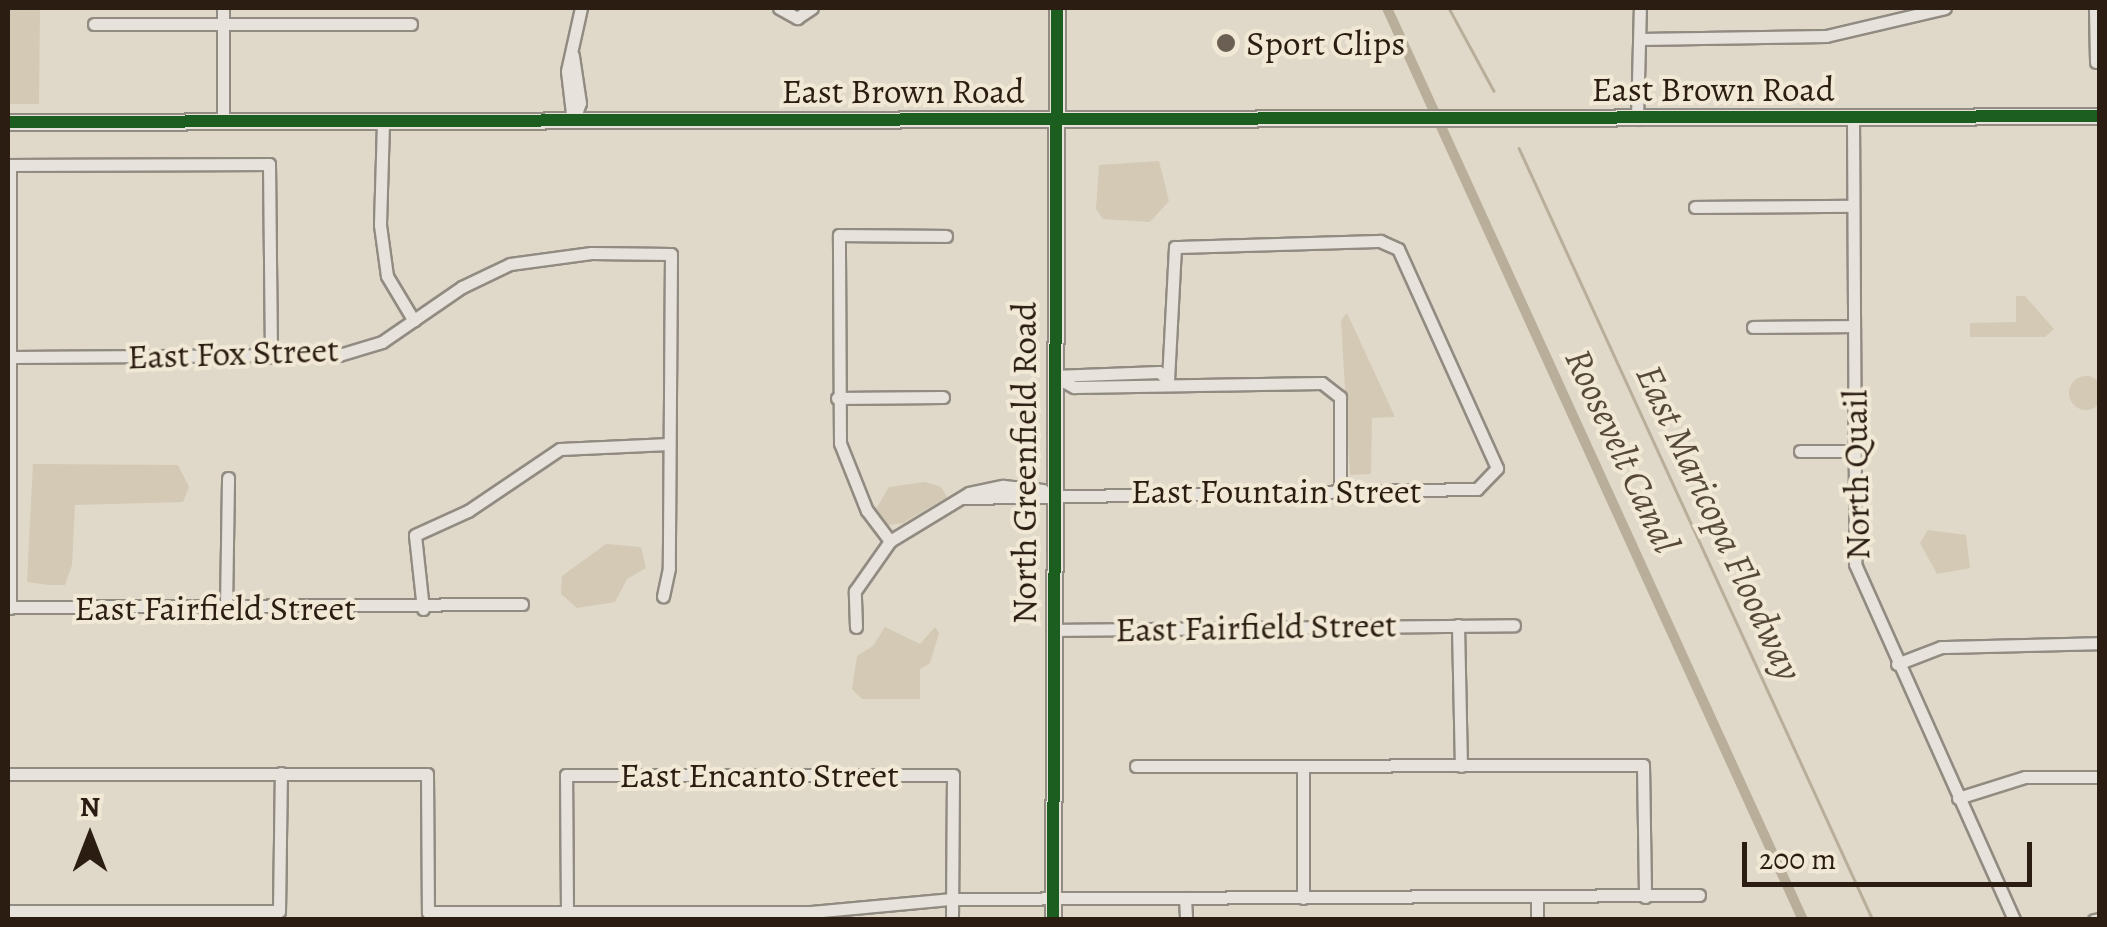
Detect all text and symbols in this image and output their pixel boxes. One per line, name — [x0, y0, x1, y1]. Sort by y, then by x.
place label: Sport Clips — [1246, 22, 1405, 64]
marker: Sport Clips — [1215, 32, 1237, 54]
street label: East Brown Road — [1592, 68, 1834, 110]
street label: East Brown Road — [782, 70, 1024, 112]
street label: North Greenfield Road — [1003, 302, 1045, 624]
street label: East Fox Street — [127, 328, 339, 378]
water label: Roosevelt Canal — [1555, 342, 1689, 560]
water label: East Maricopa Floodway — [1626, 358, 1812, 688]
street label: North Quail — [1834, 389, 1878, 561]
street label: East Fountain Street — [1131, 470, 1421, 512]
street label: East Fairfield Street — [74, 587, 356, 629]
street label: East Fairfield Street — [1115, 604, 1397, 650]
street label: East Encanto Street — [619, 754, 899, 796]
north arrow — [40, 787, 140, 887]
text: N — [80, 788, 100, 826]
scale bar — [1747, 822, 2037, 884]
text: 200 m — [1759, 839, 1836, 879]

